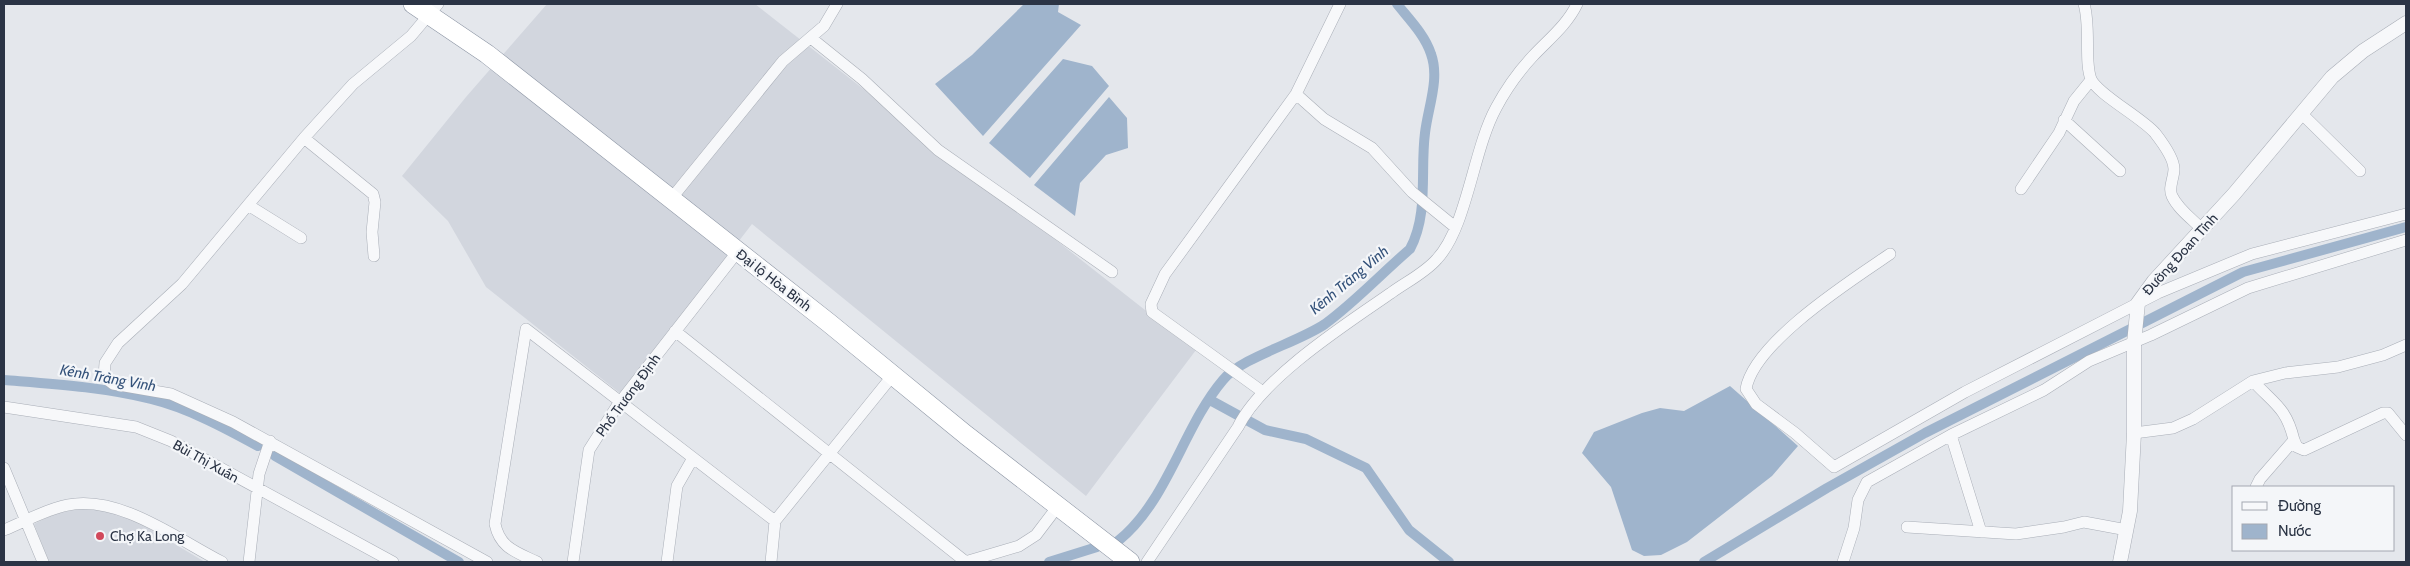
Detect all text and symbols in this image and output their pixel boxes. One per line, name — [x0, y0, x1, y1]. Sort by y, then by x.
street label: Đường Đoan Tĩnh — [2138, 209, 2222, 299]
water label: Kênh Tràng Vinh — [1306, 242, 1392, 318]
street label: Đại lộ Hòa Bình — [733, 245, 815, 315]
street label: Phố Trương Định — [592, 350, 664, 440]
water label: Kênh Tràng Vinh — [59, 361, 157, 395]
street label: Bùi Thị Xuân — [170, 436, 242, 487]
legend — [2232, 486, 2395, 551]
text: Đường — [2278, 497, 2321, 515]
text: Nước — [2278, 522, 2312, 540]
place label: Chợ Ka Long — [110, 527, 185, 545]
marker: Chợ Ka Long — [94, 530, 106, 542]

